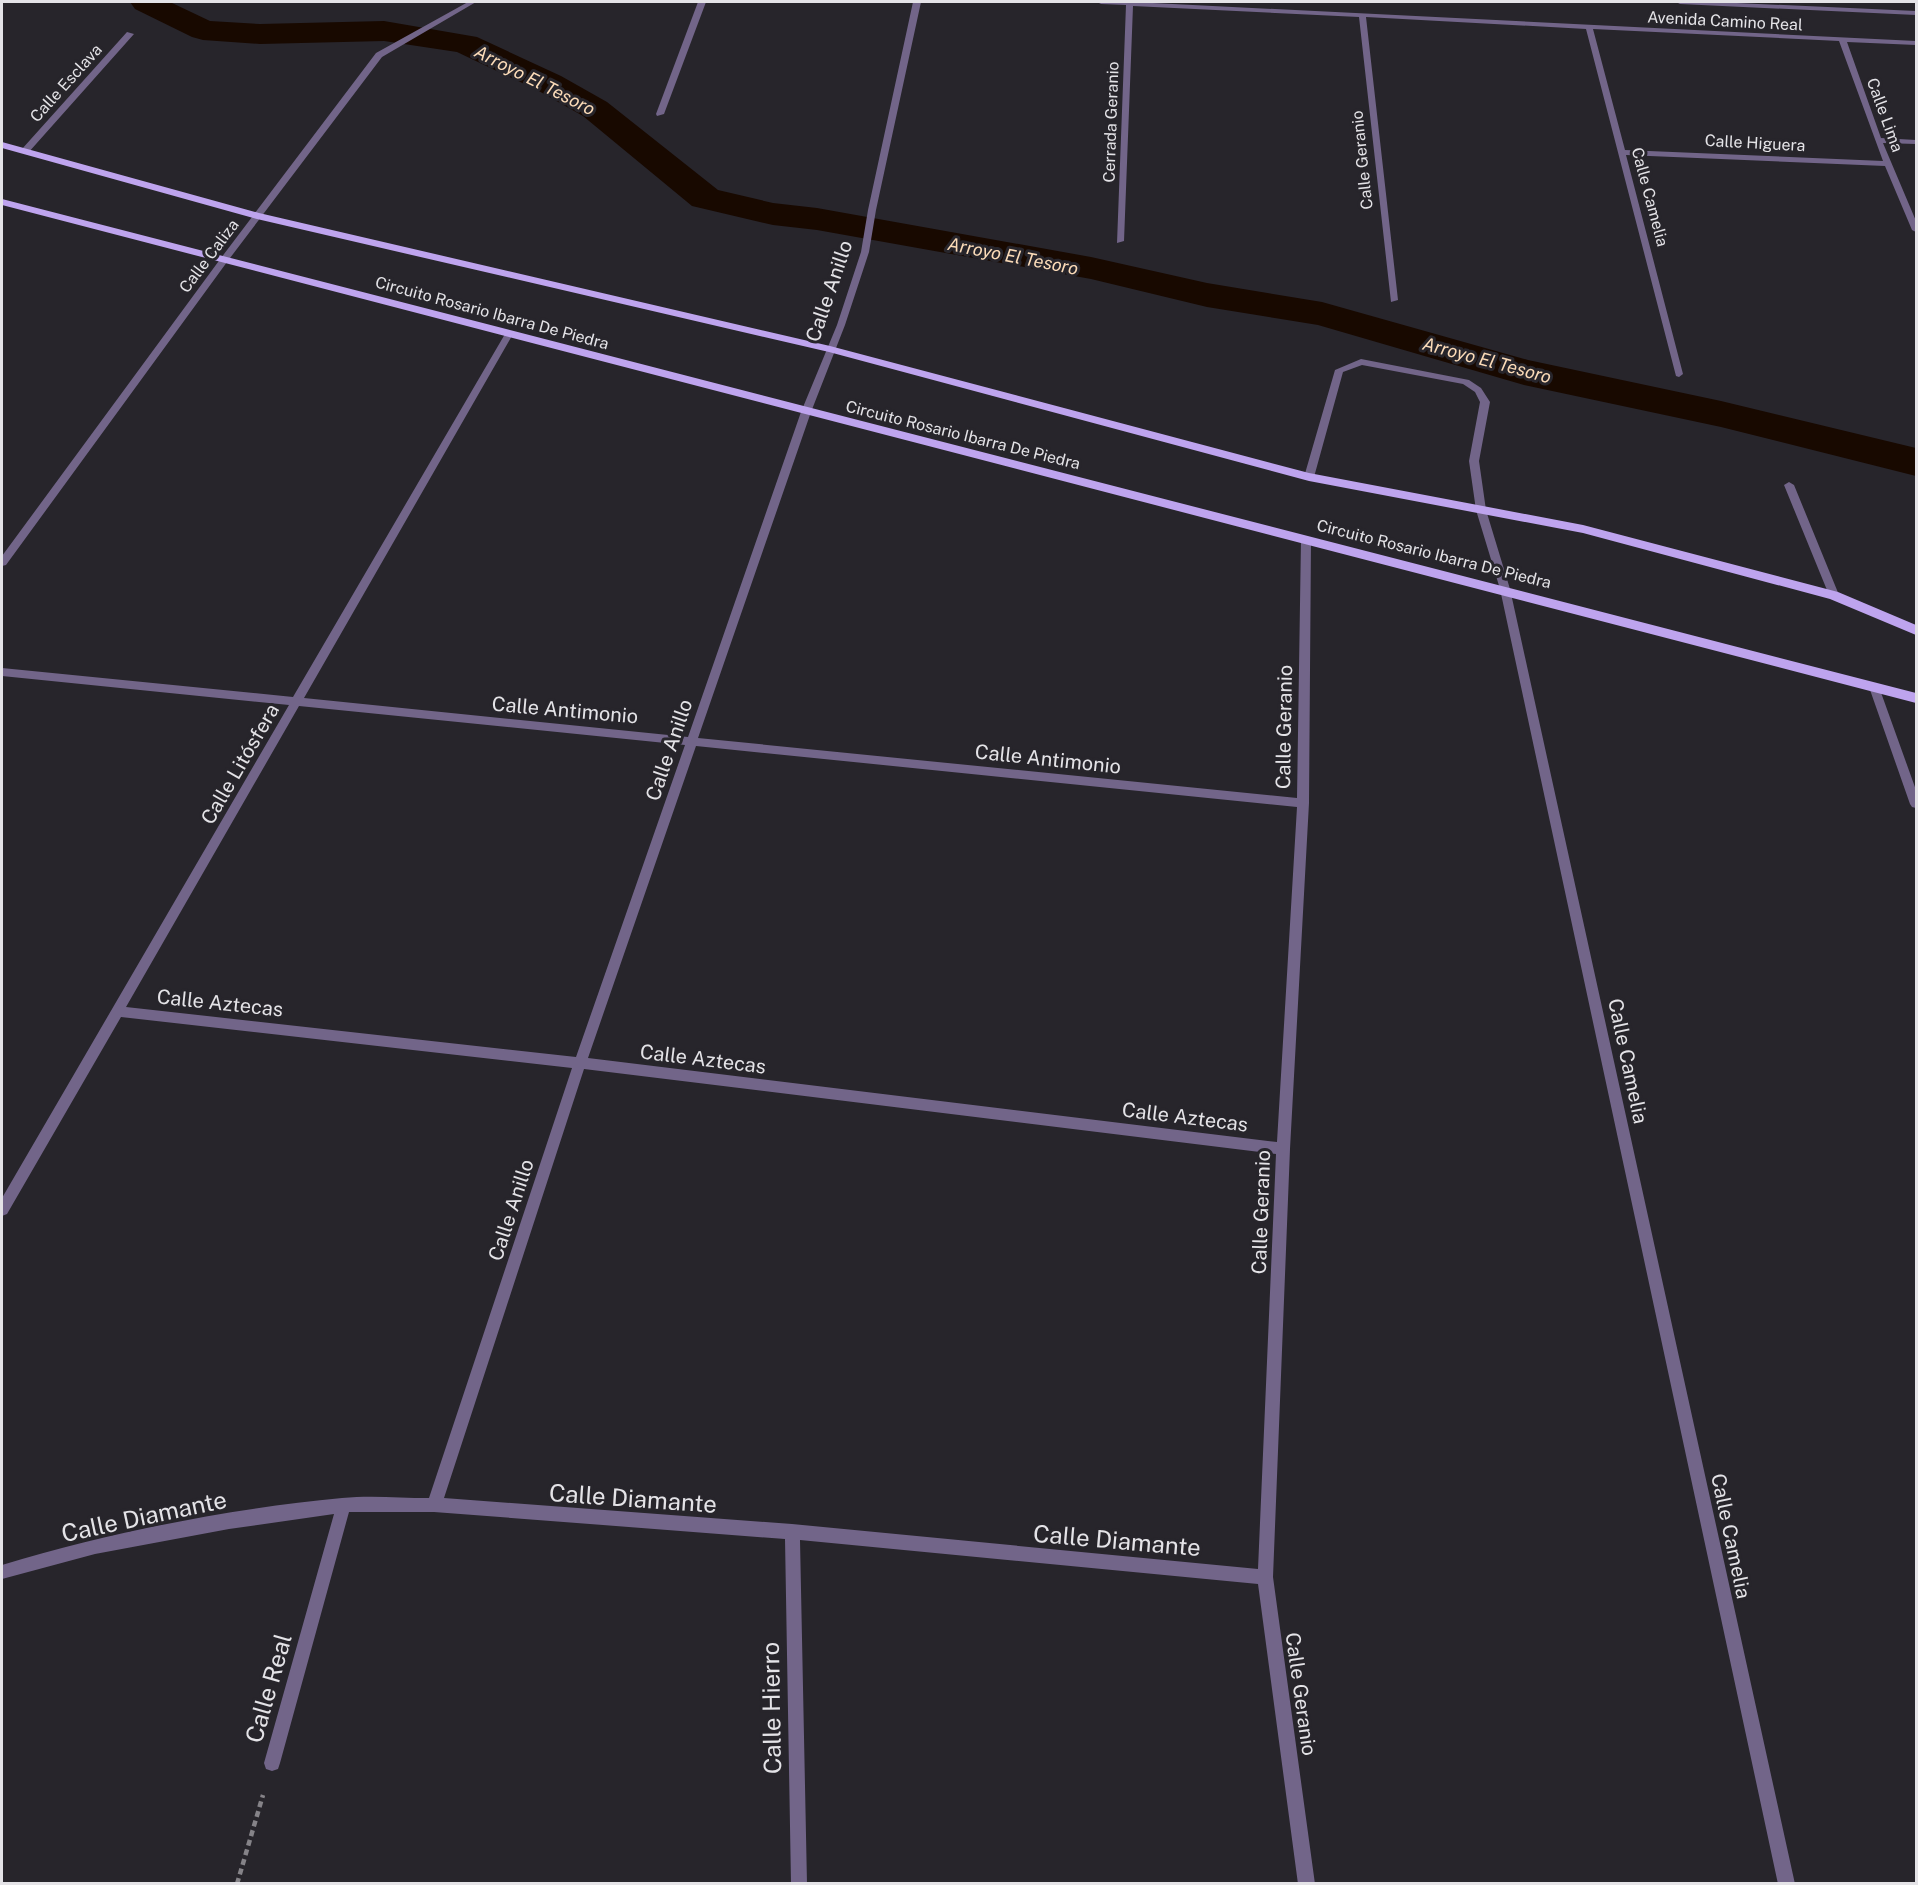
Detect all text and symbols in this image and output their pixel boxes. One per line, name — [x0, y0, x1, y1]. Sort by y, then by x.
street label: Avenida Camino Real — [1647, 7, 1803, 35]
street label: Calle Esclava — [26, 40, 106, 126]
water label: Arroyo El Tesoro — [471, 41, 599, 120]
street label: Cerrada Geranio — [1099, 61, 1123, 183]
street label: Calle Lima — [1863, 75, 1907, 155]
street label: Calle Geranio — [1347, 110, 1377, 210]
street label: Calle Higuera — [1704, 131, 1806, 155]
street label: Calle Camelia — [1628, 145, 1672, 249]
street label: Calle Caliza — [175, 216, 243, 296]
water label: Arroyo El Tesoro — [946, 233, 1080, 279]
street label: Calle Anillo — [800, 237, 858, 345]
street label: Circuito Rosario Ibarra De Piedra — [373, 273, 611, 353]
water label: Arroyo El Tesoro — [1420, 333, 1554, 387]
street label: Circuito Rosario Ibarra De Piedra — [844, 397, 1082, 473]
street label: Circuito Rosario Ibarra De Piedra — [1315, 516, 1553, 592]
street label: Calle Geranio — [1271, 665, 1297, 789]
street label: Calle Antimonio — [491, 692, 639, 728]
street label: Calle Anillo — [640, 696, 698, 804]
street label: Calle Litósfera — [196, 700, 284, 828]
street label: Calle Antimonio — [974, 739, 1122, 779]
street label: Calle Aztecas — [156, 984, 284, 1022]
street label: Calle Camelia — [1603, 996, 1653, 1126]
street label: Calle Aztecas — [639, 1039, 767, 1079]
street label: Calle Aztecas — [1121, 1097, 1249, 1137]
street label: Calle Geranio — [1247, 1149, 1275, 1275]
street label: Calle Anillo — [483, 1156, 539, 1264]
street label: Calle Camelia — [1706, 1471, 1756, 1601]
street label: Calle Diamante — [548, 1478, 718, 1518]
street label: Calle Diamante — [59, 1485, 229, 1547]
street label: Calle Diamante — [1032, 1519, 1202, 1561]
street label: Calle Real — [239, 1630, 297, 1746]
street label: Calle Geranio — [1280, 1631, 1322, 1757]
street label: Calle Hierro — [756, 1641, 786, 1775]

